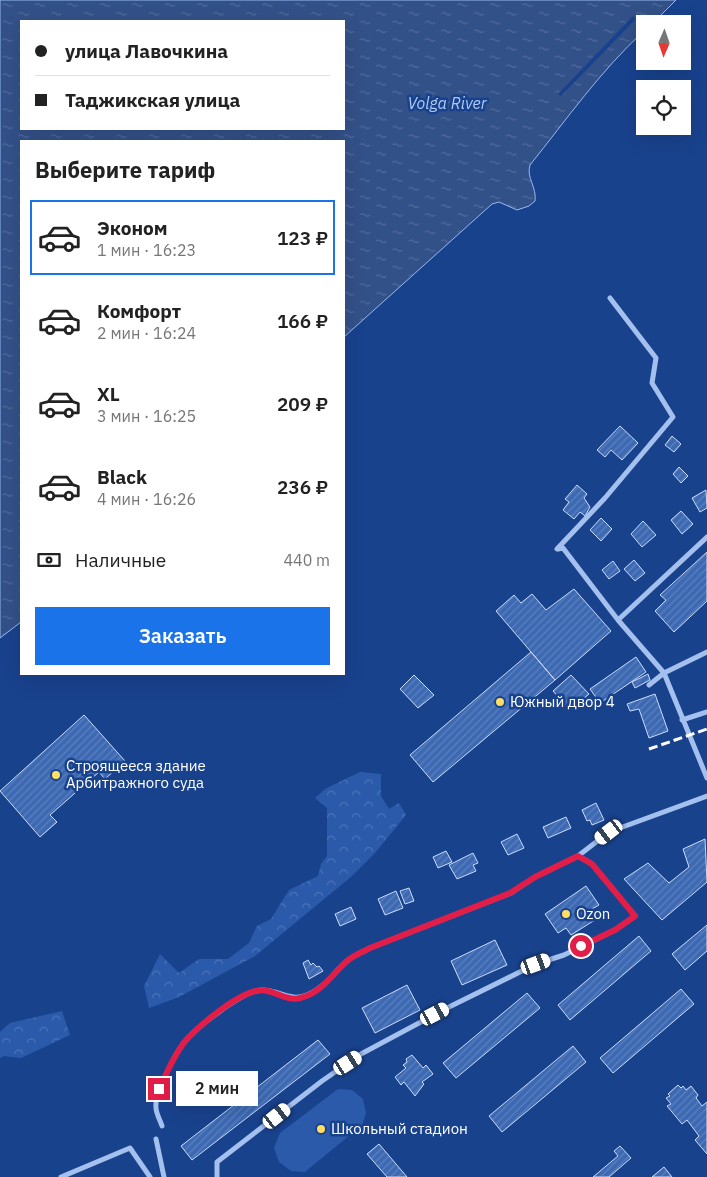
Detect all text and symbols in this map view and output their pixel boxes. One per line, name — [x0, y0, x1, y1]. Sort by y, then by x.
north arrow — [636, 15, 691, 70]
map controls — [636, 15, 691, 135]
text: улица Лавочкина — [65, 39, 228, 63]
button: locate — [636, 80, 691, 135]
text: Таджикская улица — [65, 88, 240, 112]
water label: Volga River — [407, 93, 488, 113]
text: Выберите тариф — [35, 155, 215, 184]
icon: car — [37, 215, 82, 260]
text: Эконом — [97, 216, 168, 240]
text: 123 ₽ — [277, 226, 328, 250]
text: 1 мин · 16:23 — [97, 240, 196, 260]
icon: car — [37, 298, 82, 343]
text: Комфорт — [97, 299, 181, 323]
text: 166 ₽ — [277, 309, 328, 333]
text: 2 мин · 16:24 — [97, 323, 196, 343]
icon: car — [37, 381, 82, 426]
text: XL — [97, 382, 120, 406]
text: 209 ₽ — [277, 392, 328, 416]
text: 3 мин · 16:25 — [97, 406, 196, 426]
icon: car — [37, 464, 82, 509]
text: Black — [97, 465, 147, 489]
text: 236 ₽ — [277, 475, 328, 499]
text: 4 мин · 16:26 — [97, 489, 196, 509]
icon: cash — [35, 546, 63, 574]
text: Наличные — [75, 548, 166, 572]
text: 440 m — [283, 550, 330, 570]
button: Заказать — [35, 607, 330, 665]
place label: Южный двор 4 — [510, 692, 615, 711]
marker: Южный двор 4 — [494, 696, 506, 708]
place label: Строящееся здание Арбитражного суда — [66, 756, 206, 792]
marker: Строящееся здание Арбитражного суда — [50, 769, 62, 781]
car — [592, 817, 625, 847]
place label: Ozon — [576, 904, 610, 923]
marker: Ozon — [560, 908, 572, 920]
route start — [570, 935, 592, 957]
car — [519, 952, 552, 976]
car — [418, 1000, 451, 1028]
car — [331, 1049, 364, 1077]
callout: 2 мин — [176, 1072, 259, 1106]
route end — [148, 1078, 170, 1100]
text: 2 мин — [195, 1078, 239, 1098]
car — [260, 1101, 293, 1131]
place label: Школьный стадион — [331, 1119, 468, 1138]
marker: Школьный стадион — [315, 1123, 327, 1135]

